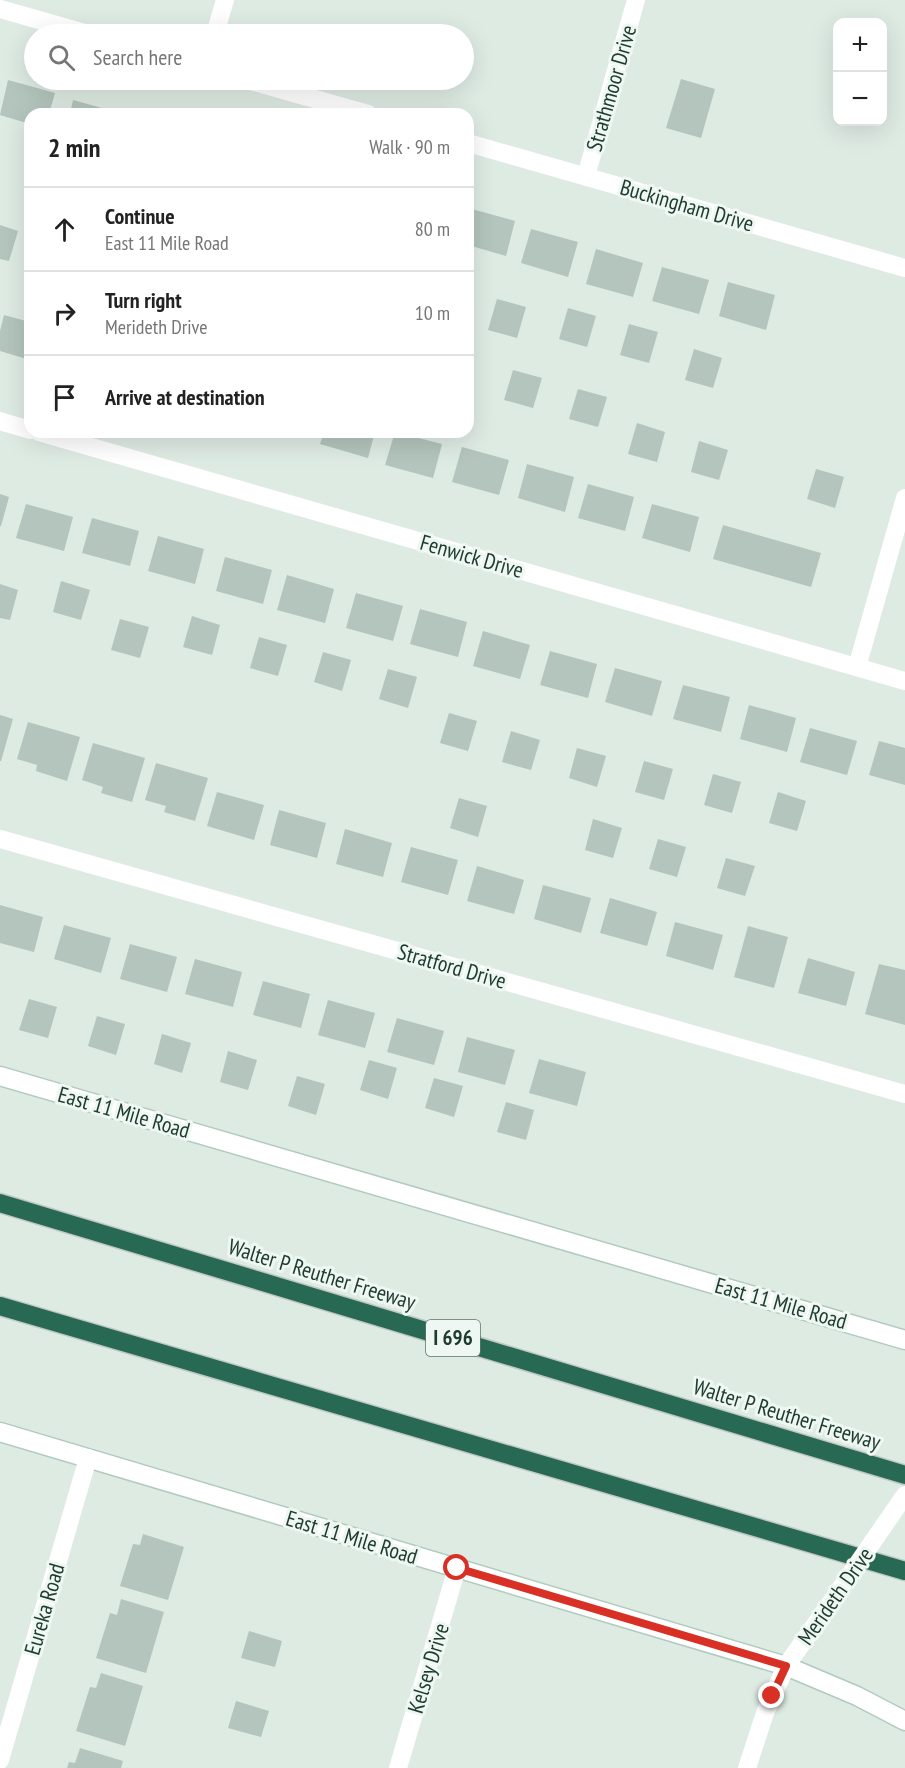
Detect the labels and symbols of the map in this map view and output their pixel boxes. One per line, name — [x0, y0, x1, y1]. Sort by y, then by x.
street label: Strathmoor Drive — [580, 22, 642, 154]
street label: Buckingham Drive — [617, 173, 757, 237]
street label: Fenwick Drive — [417, 528, 527, 584]
street label: Stratford Drive — [395, 937, 509, 995]
street label: East 11 Mile Road — [55, 1080, 193, 1144]
street label: Walter P Reuther Freeway — [225, 1232, 420, 1316]
street label: East 11 Mile Road — [712, 1271, 850, 1335]
road number: I 696 — [426, 1320, 480, 1356]
street label: Walter P Reuther Freeway — [690, 1372, 885, 1456]
street label: East 11 Mile Road — [283, 1504, 421, 1570]
street label: Merideth Drive — [791, 1542, 879, 1650]
route start — [443, 1554, 469, 1580]
street label: Eureka Road — [18, 1560, 70, 1658]
street label: Kelsey Drive — [401, 1620, 455, 1716]
route end — [758, 1682, 784, 1708]

